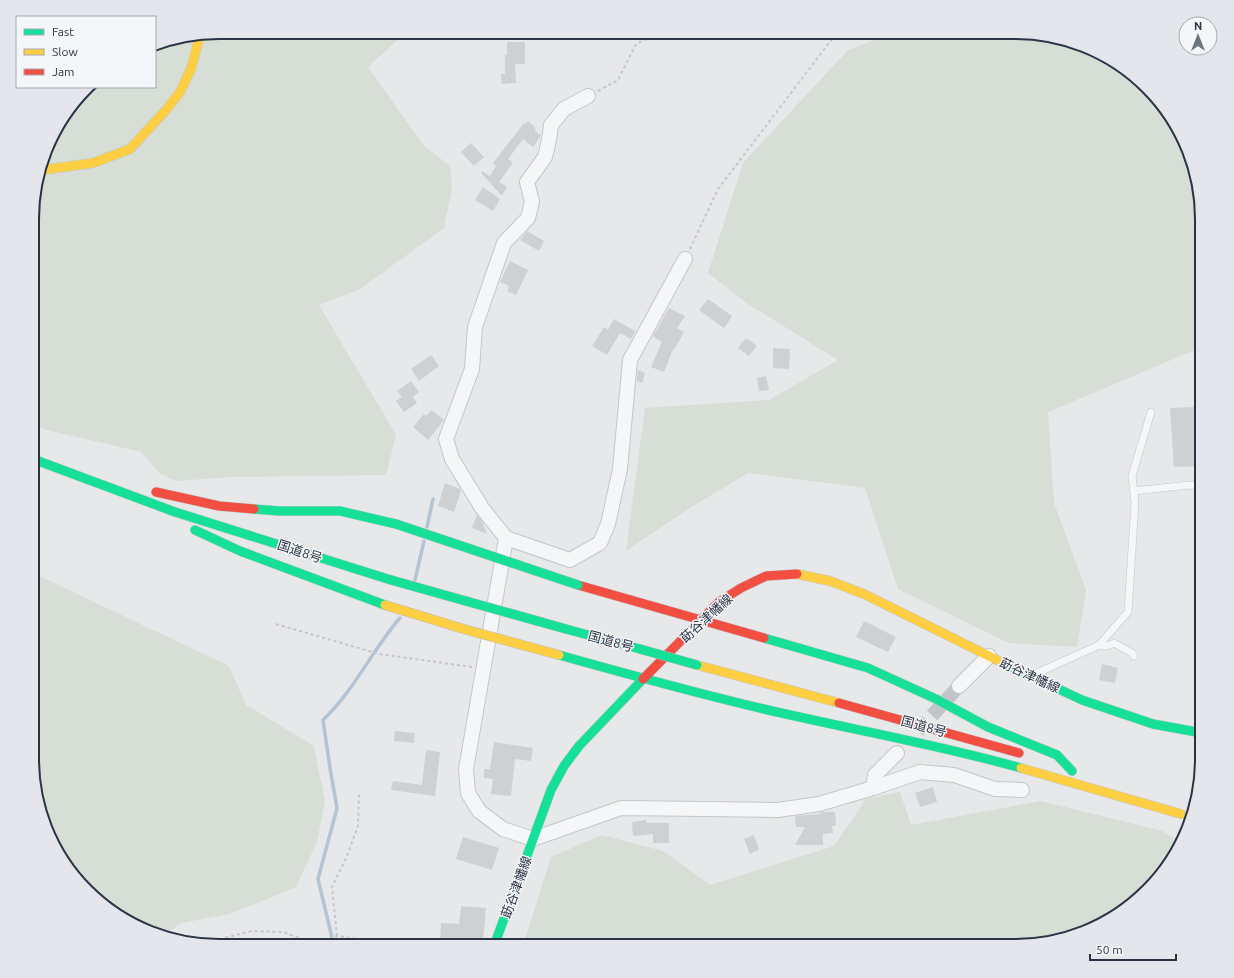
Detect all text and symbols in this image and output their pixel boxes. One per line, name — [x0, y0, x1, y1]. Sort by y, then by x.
legend — [16, 16, 156, 88]
north arrow — [1178, 16, 1218, 56]
text: N — [1194, 20, 1202, 32]
text: Fast — [52, 25, 74, 38]
text: Slow — [52, 45, 78, 58]
text: Jam — [52, 65, 74, 78]
street label: 国道8号 — [276, 537, 324, 565]
street label: 莇谷津幡線 — [677, 591, 735, 645]
street label: 国道8号 — [587, 628, 635, 654]
street label: 莇谷津幡線 — [998, 655, 1062, 695]
street label: 国道8号 — [900, 713, 948, 739]
street label: 莇谷津幡線 — [498, 854, 534, 920]
scale bar — [1090, 936, 1176, 962]
text: 50 m — [1096, 943, 1123, 956]

